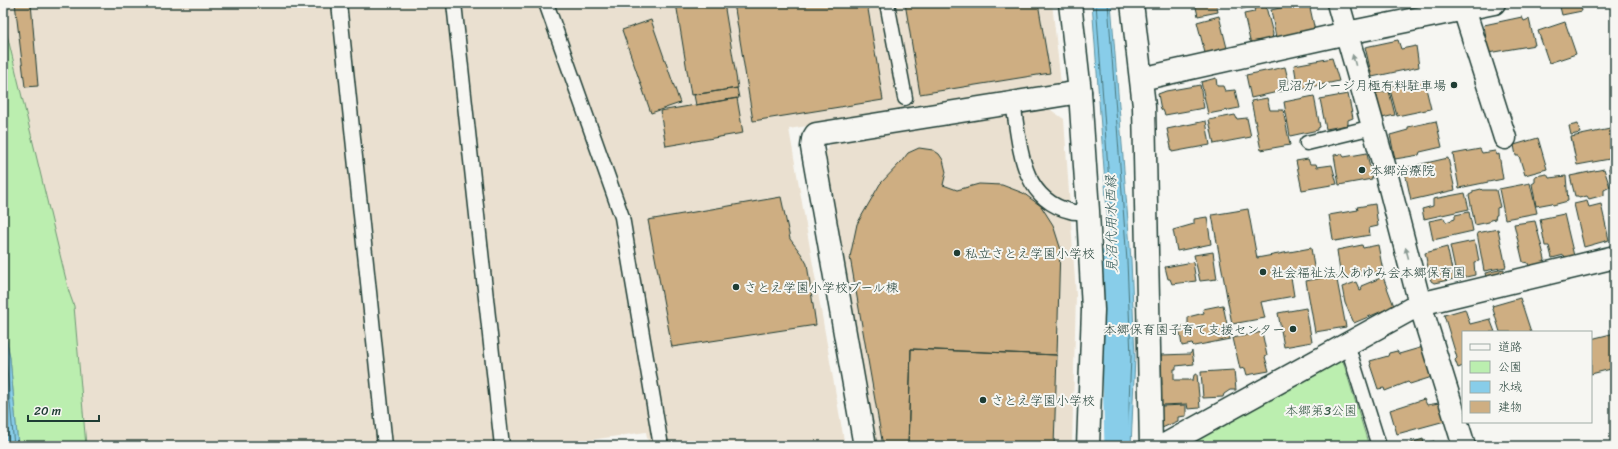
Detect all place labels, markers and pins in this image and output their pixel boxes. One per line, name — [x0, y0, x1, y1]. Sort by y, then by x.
place label: 見沼ガレージ月極有料駐車場 — [1276, 74, 1446, 97]
marker: 見沼ガレージ月極有料駐車場 — [1449, 80, 1459, 90]
place label: 本郷治療院 — [1370, 159, 1435, 182]
marker: 本郷治療院 — [1357, 165, 1367, 175]
place label: 私立さとえ学園小学校 — [965, 242, 1095, 265]
marker: 私立さとえ学園小学校 — [952, 248, 962, 258]
place label: 社会福祉法人あゆみ会本郷保育園 — [1271, 261, 1466, 284]
marker: 社会福祉法人あゆみ会本郷保育園 — [1258, 267, 1268, 277]
place label: さとえ学園小学校プール棟 — [744, 276, 898, 299]
marker: さとえ学園小学校プール棟 — [731, 282, 741, 292]
place label: 本郷保育園子育て支援センター — [1104, 318, 1285, 341]
marker: 本郷保育園子育て支援センター — [1288, 324, 1298, 334]
place label: さとえ学園小学校 — [991, 389, 1095, 412]
marker: さとえ学園小学校 — [978, 395, 988, 405]

